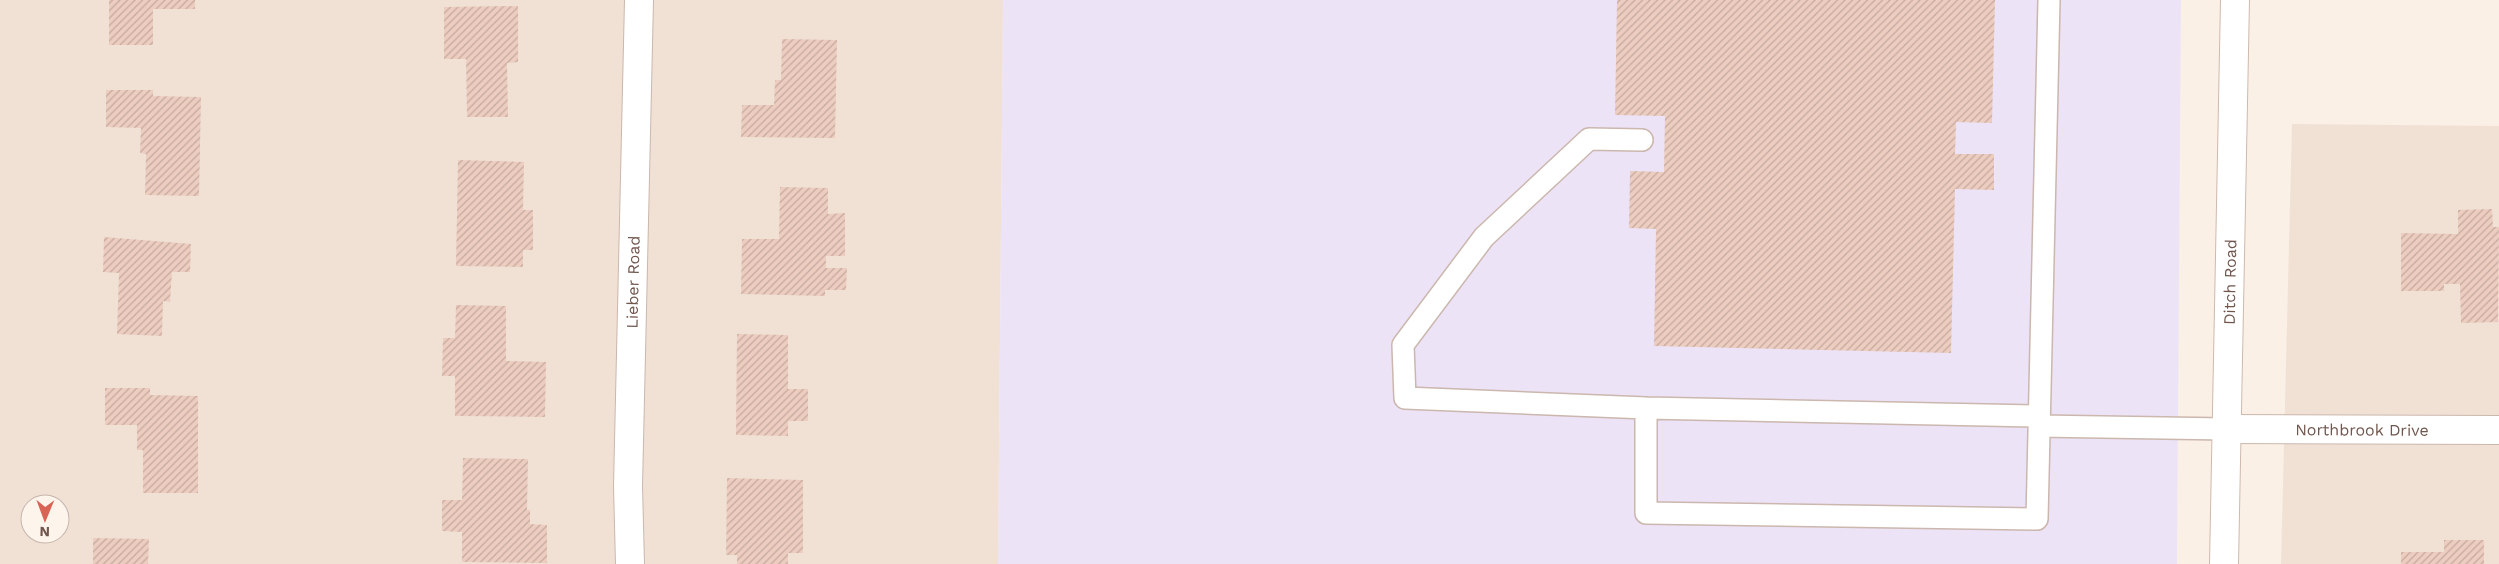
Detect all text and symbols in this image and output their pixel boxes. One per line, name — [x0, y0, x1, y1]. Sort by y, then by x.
street label: Lieber Road — [623, 235, 644, 329]
street label: Ditch Road — [2220, 239, 2240, 325]
street label: Northbrook Drive — [2295, 420, 2429, 440]
north arrow — [20, 494, 70, 544]
text: N — [39, 524, 50, 540]

